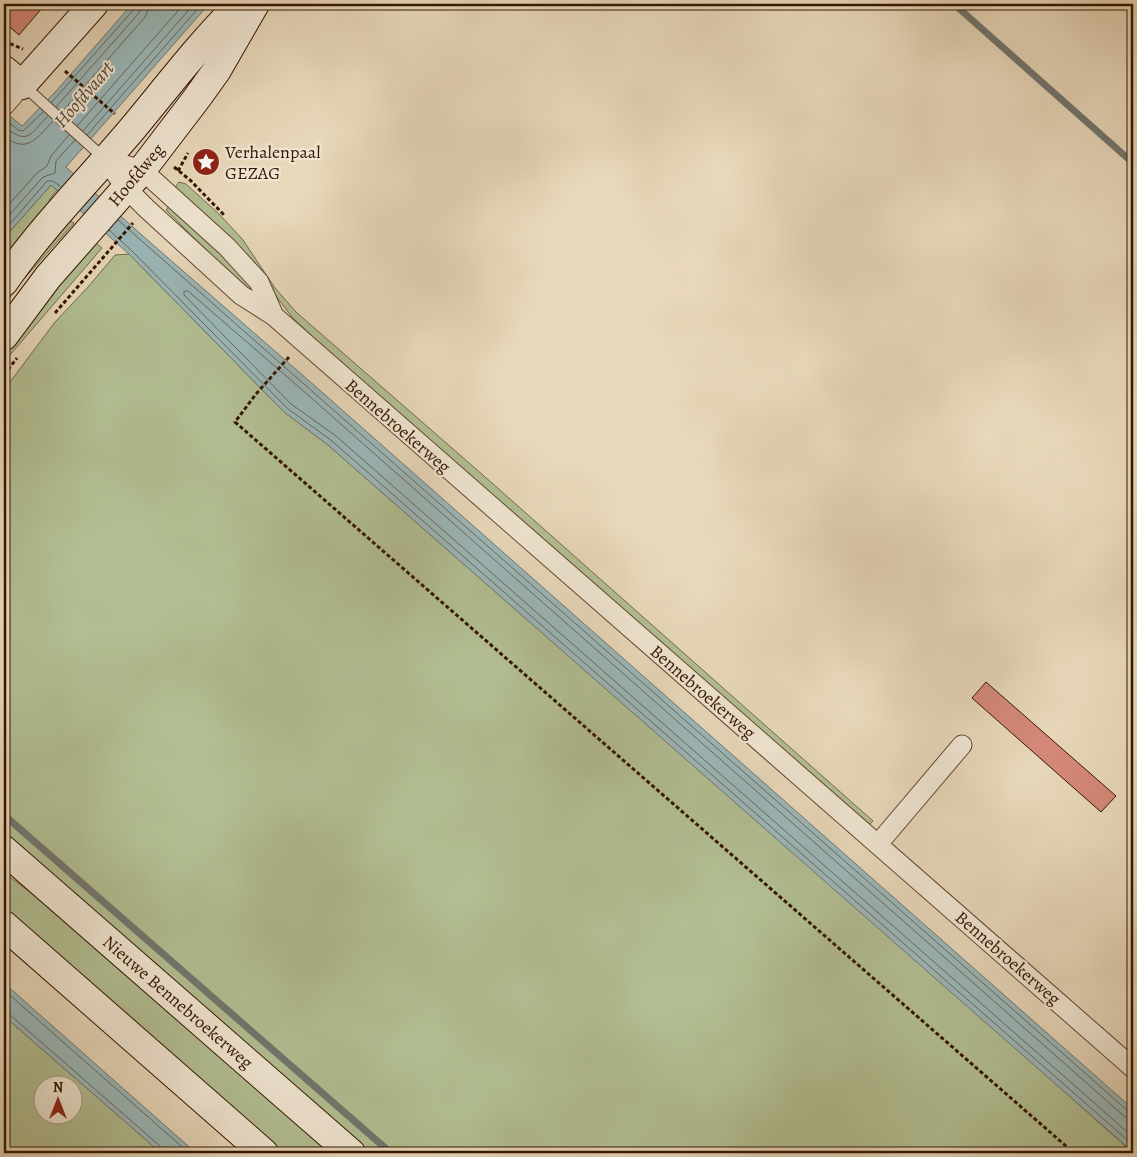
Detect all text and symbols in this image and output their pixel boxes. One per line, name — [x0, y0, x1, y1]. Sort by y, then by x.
water label: Hoofdvaart — [48, 55, 121, 133]
street label: Hoofdweg — [102, 138, 170, 212]
place label: Verhalenpaal GEZAG — [224, 140, 321, 185]
place icon: Verhalenpaal GEZAG — [191, 147, 221, 177]
street label: Bennebroekerweg — [340, 374, 456, 478]
street label: Bennebroekerweg — [645, 640, 761, 744]
street label: Bennebroekerweg — [950, 906, 1066, 1010]
street label: Nieuwe Bennebroekerweg — [98, 930, 258, 1074]
north arrow — [32, 1074, 82, 1124]
text: N — [53, 1078, 63, 1097]

